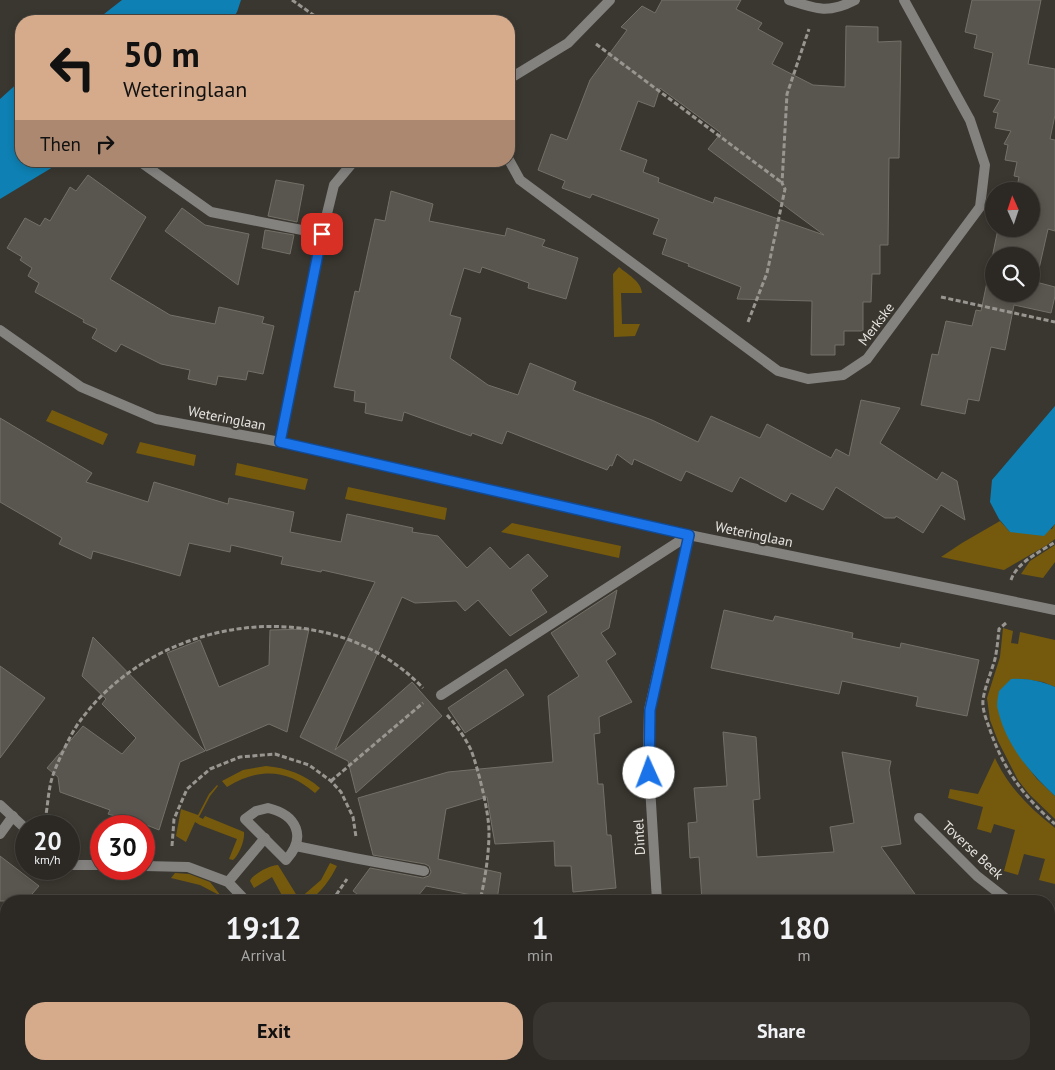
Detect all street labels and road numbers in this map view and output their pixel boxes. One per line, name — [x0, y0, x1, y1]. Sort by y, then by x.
street label: Merkske — [854, 299, 898, 349]
street label: Weteringlaan — [186, 402, 268, 434]
street label: Weteringlaan — [713, 517, 795, 551]
street label: Toverse Beek — [939, 817, 1008, 883]
street label: Dintel — [629, 818, 649, 856]

